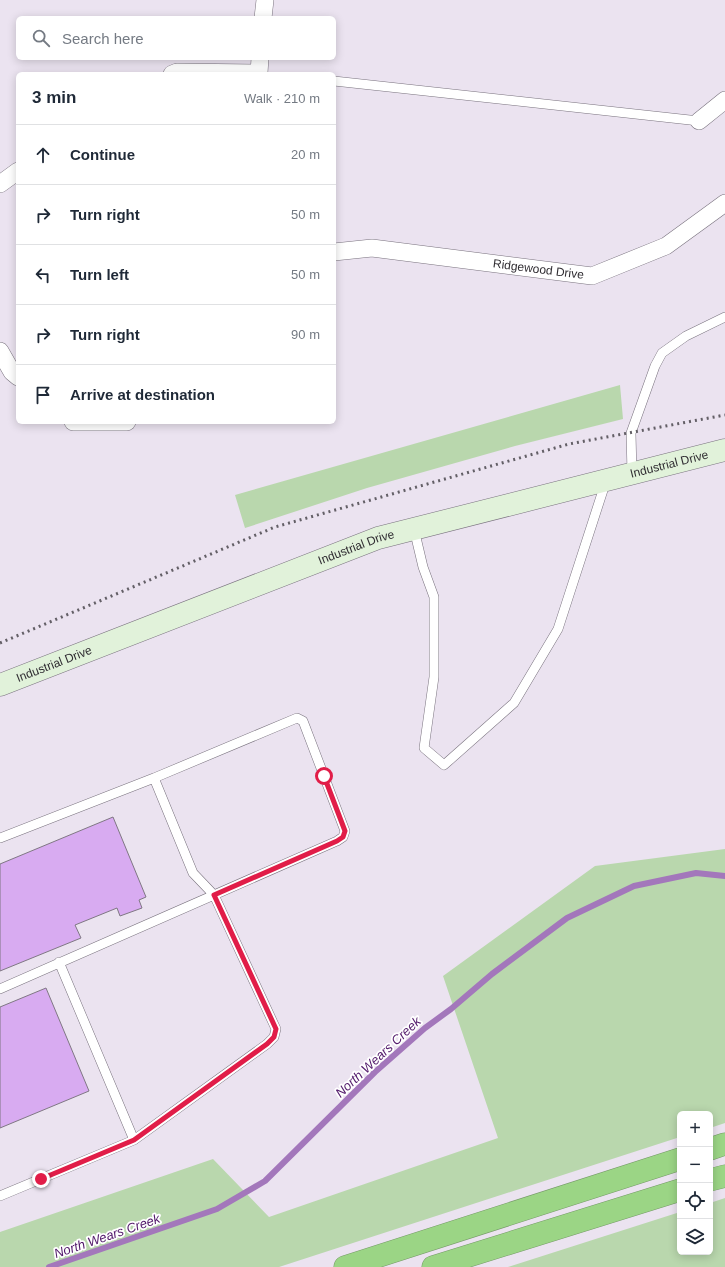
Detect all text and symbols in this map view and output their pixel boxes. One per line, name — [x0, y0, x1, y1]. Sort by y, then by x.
search box — [16, 16, 336, 60]
icon: search — [30, 27, 52, 49]
text: Search here — [62, 30, 144, 47]
text: 3 min — [32, 88, 76, 107]
text: Walk · 210 m — [244, 91, 320, 106]
icon: ahead — [32, 144, 54, 166]
text: Continue — [70, 146, 135, 163]
text: 20 m — [291, 147, 320, 162]
icon: right — [32, 204, 54, 226]
text: Turn right — [70, 206, 140, 223]
text: 50 m — [291, 207, 320, 222]
street label: Ridgewood Drive — [492, 256, 585, 282]
icon: left — [32, 264, 54, 286]
text: Turn left — [70, 266, 129, 283]
text: 50 m — [291, 267, 320, 282]
icon: right — [32, 324, 54, 346]
text: Turn right — [70, 326, 140, 343]
text: 90 m — [291, 327, 320, 342]
icon: arrive — [32, 384, 54, 406]
text: Arrive at destination — [70, 386, 215, 403]
street label: Industrial Drive — [629, 447, 710, 481]
street label: Industrial Drive — [316, 527, 396, 568]
street label: Industrial Drive — [14, 643, 94, 685]
route start — [315, 767, 333, 785]
water label: North Wears Creek — [332, 1013, 425, 1100]
map controls — [677, 1111, 713, 1255]
button: + — [677, 1111, 713, 1147]
button: − — [677, 1147, 713, 1183]
route end — [32, 1170, 50, 1188]
button: locate — [677, 1183, 713, 1219]
water label: North Wears Creek — [52, 1210, 163, 1261]
button: layers — [677, 1219, 713, 1255]

